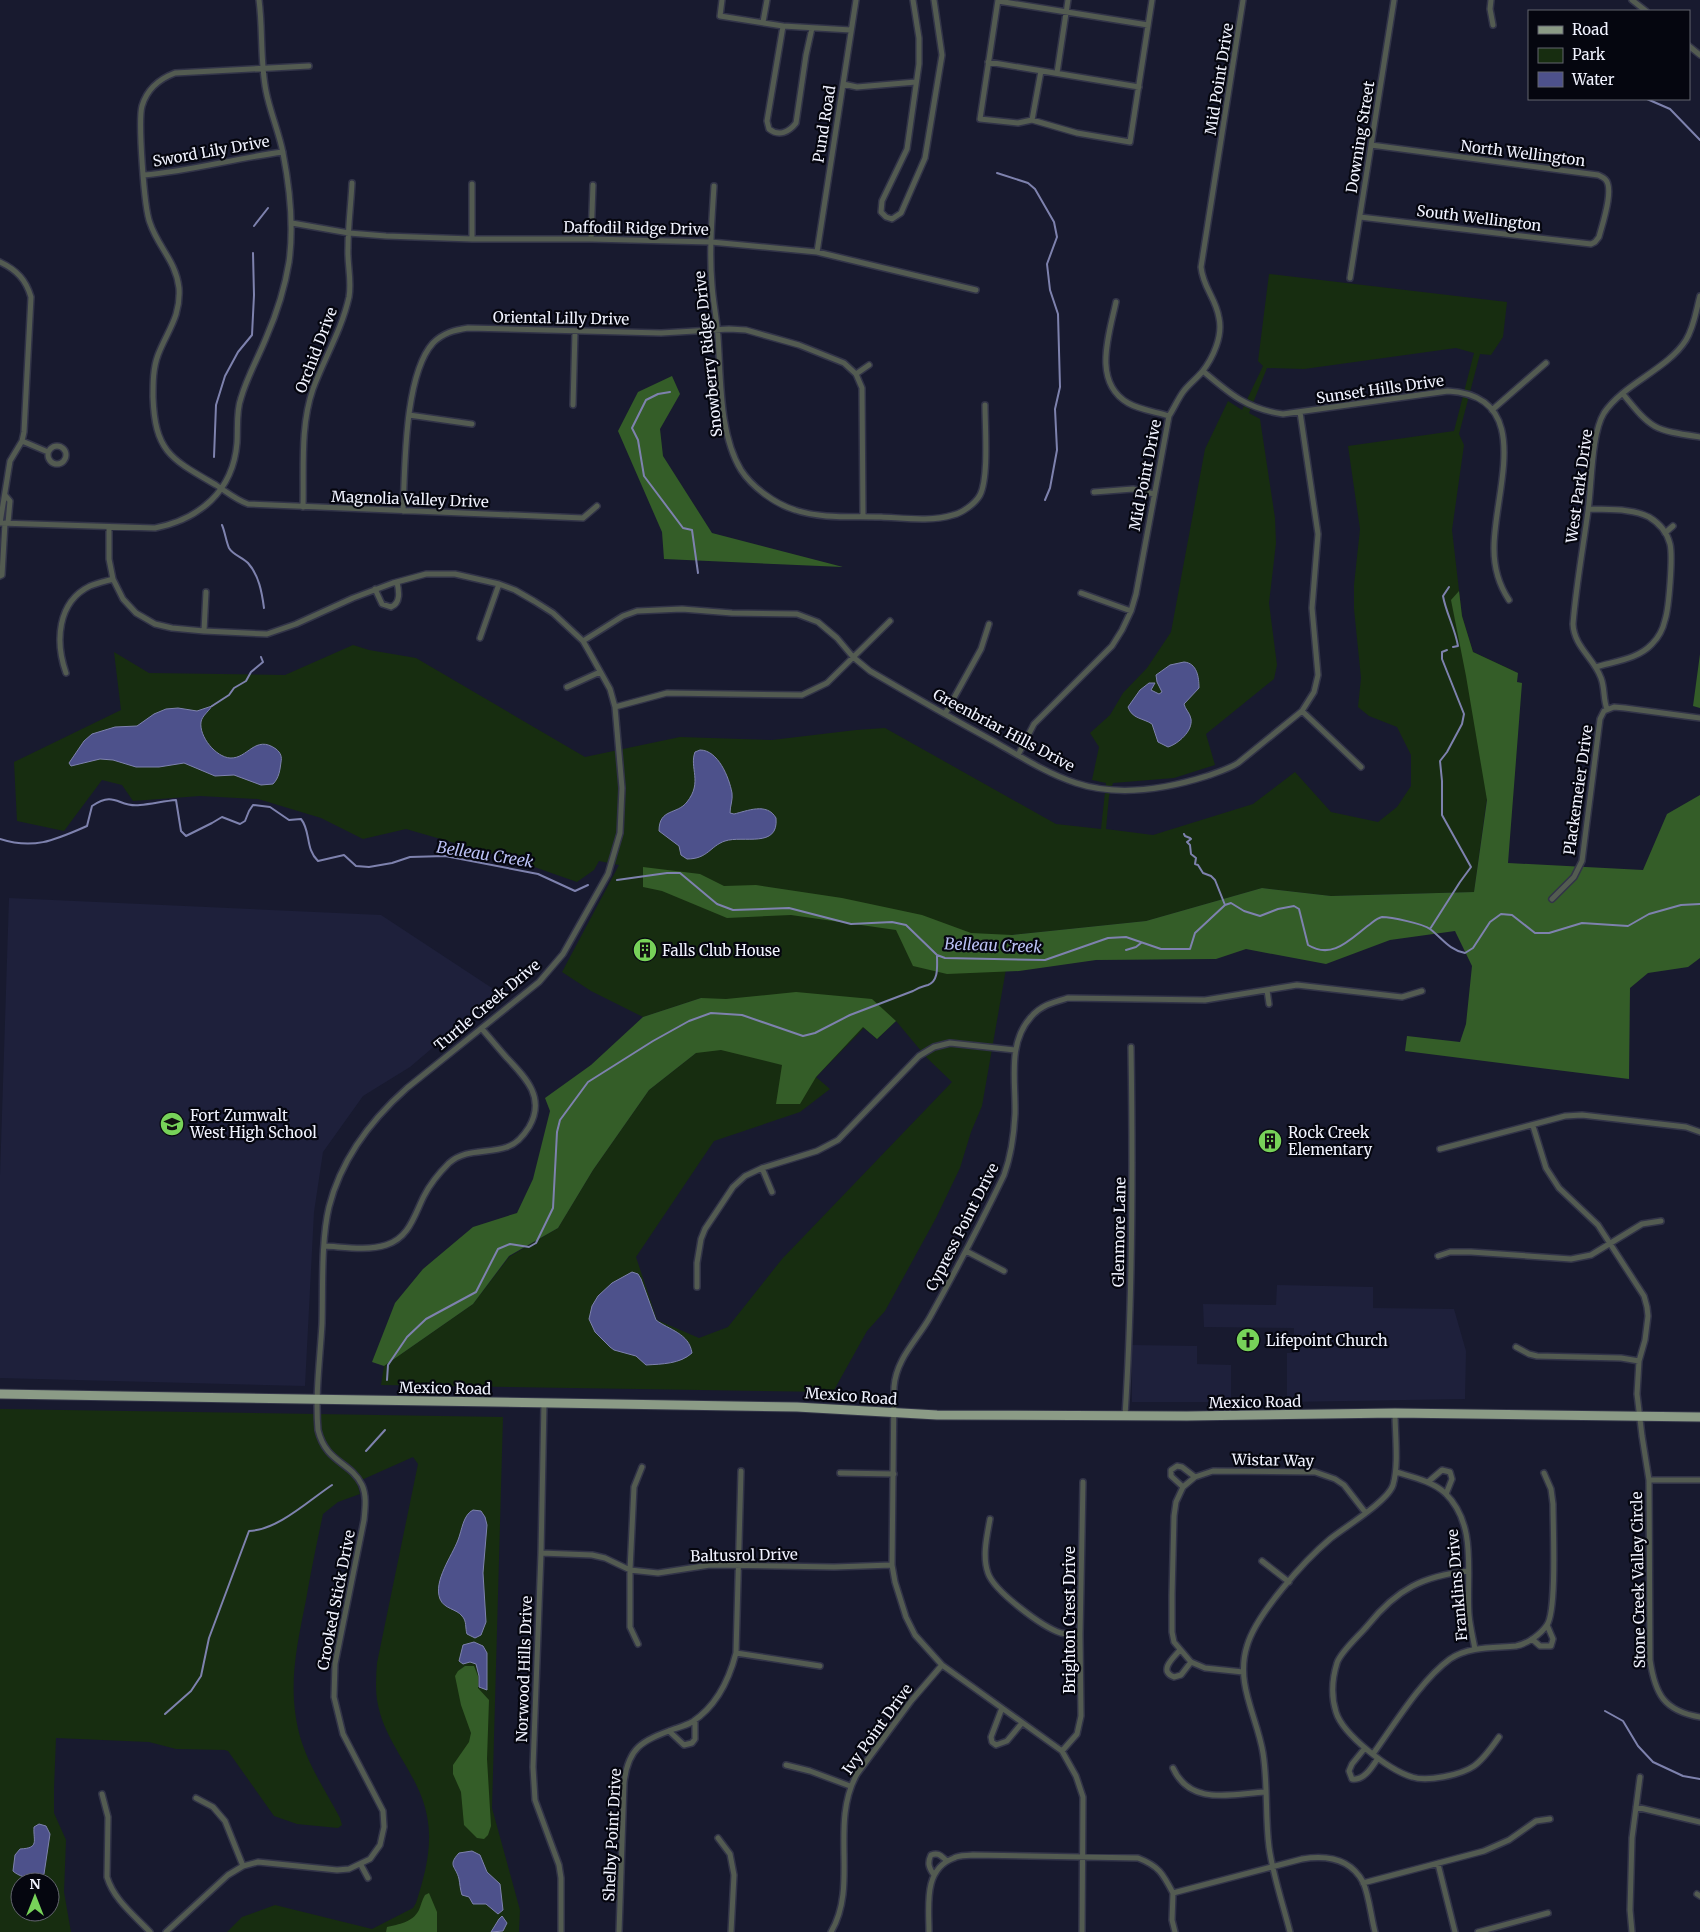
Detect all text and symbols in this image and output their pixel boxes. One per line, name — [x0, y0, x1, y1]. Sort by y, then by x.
legend — [1528, 10, 1690, 100]
text: Road — [1572, 20, 1608, 39]
street label: Mid Point Drive — [1201, 21, 1237, 136]
text: Park — [1572, 45, 1606, 64]
text: Water — [1571, 70, 1615, 89]
street label: Downing Street — [1342, 79, 1378, 194]
street label: Pund Road — [809, 84, 839, 164]
street label: Sword Lily Drive — [151, 131, 271, 171]
street label: North Wellington — [1460, 136, 1587, 170]
street label: South Wellington — [1415, 201, 1543, 235]
street label: Daffodil Ridge Drive — [563, 217, 709, 239]
street label: Snowberry Ridge Drive — [690, 270, 726, 438]
street label: Orchid Drive — [291, 304, 341, 396]
street label: Oriental Lilly Drive — [493, 307, 630, 329]
street label: Sunset Hills Drive — [1315, 371, 1445, 407]
street label: Mid Point Drive — [1125, 417, 1165, 532]
street label: West Park Drive — [1561, 428, 1596, 545]
street label: Magnolia Valley Drive — [331, 487, 489, 511]
street label: Greenbriar Hills Drive — [930, 685, 1078, 775]
street label: Plackemeier Drive — [1559, 724, 1597, 856]
water label: Belleau Creek — [435, 836, 535, 872]
water label: Belleau Creek — [944, 933, 1042, 957]
building icon: Falls Club House — [632, 937, 658, 963]
place label: Falls Club House — [662, 941, 780, 960]
street label: Turtle Creek Drive — [430, 955, 544, 1055]
place label: Fort Zumwalt West High School — [189, 1106, 317, 1142]
school or university icon: Fort Zumwalt West High School — [159, 1111, 185, 1137]
place label: Rock Creek Elementary — [1288, 1123, 1373, 1159]
building icon: Rock Creek Elementary — [1257, 1128, 1283, 1154]
street label: Cypress Point Drive — [921, 1160, 1003, 1294]
street label: Glenmore Lane — [1109, 1177, 1129, 1287]
church icon: Lifepoint Church — [1235, 1327, 1261, 1353]
place label: Lifepoint Church — [1266, 1331, 1388, 1350]
street label: Mexico Road — [399, 1378, 491, 1398]
street label: Mexico Road — [804, 1383, 898, 1409]
street label: Mexico Road — [1209, 1392, 1301, 1412]
street label: Wistar Way — [1231, 1450, 1315, 1470]
street label: Stone Creek Valley Circle — [1627, 1491, 1649, 1669]
street label: Crooked Stick Drive — [313, 1528, 359, 1672]
street label: Franklins Drive — [1443, 1528, 1471, 1642]
street label: Baltusrol Drive — [690, 1545, 798, 1565]
street label: Brighton Crest Drive — [1060, 1546, 1079, 1694]
street label: Norwood Hills Drive — [512, 1595, 536, 1743]
street label: Ivy Point Drive — [838, 1680, 916, 1778]
street label: Shelby Point Drive — [599, 1768, 625, 1902]
north arrow — [10, 1872, 60, 1922]
text: N — [29, 1875, 41, 1893]

